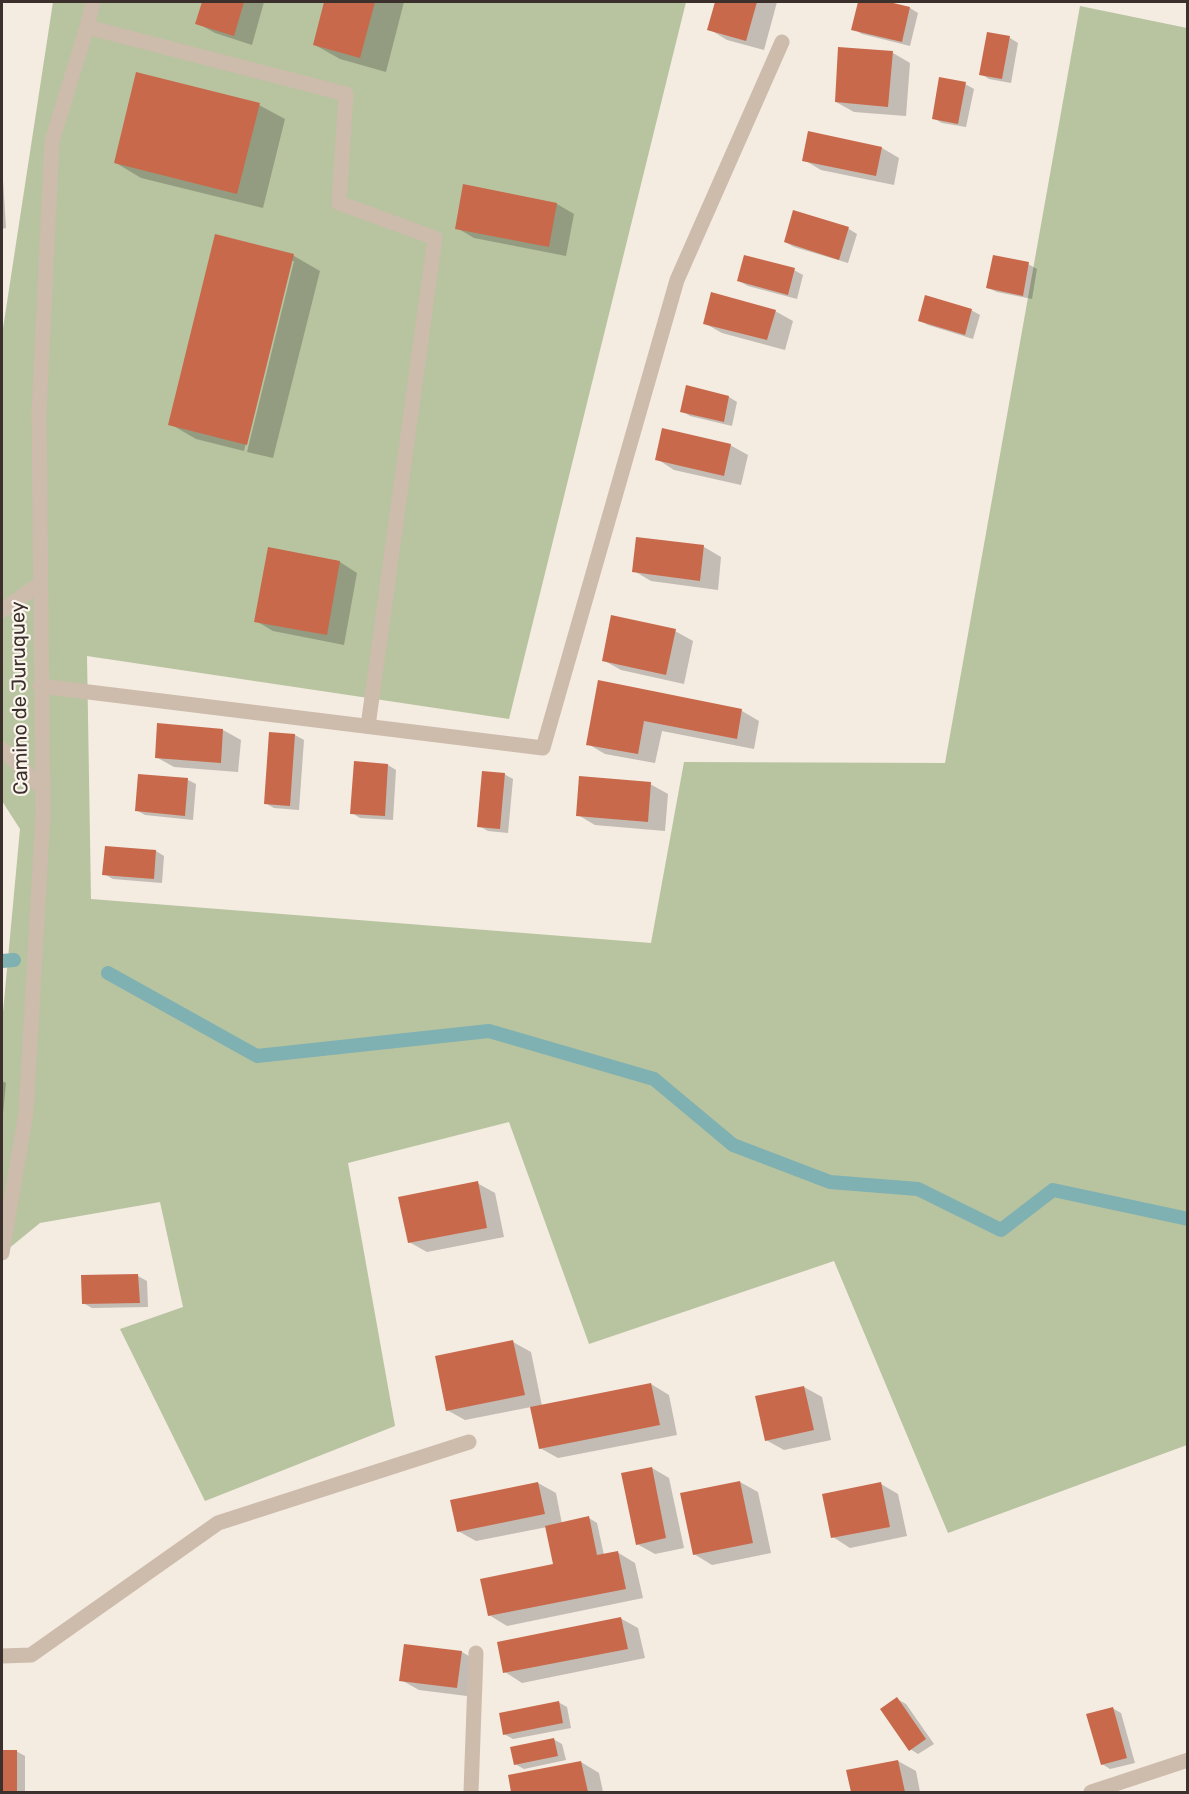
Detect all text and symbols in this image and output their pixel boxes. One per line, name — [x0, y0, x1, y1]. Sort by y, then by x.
street label: Camino de Juruquey — [6, 601, 34, 795]

